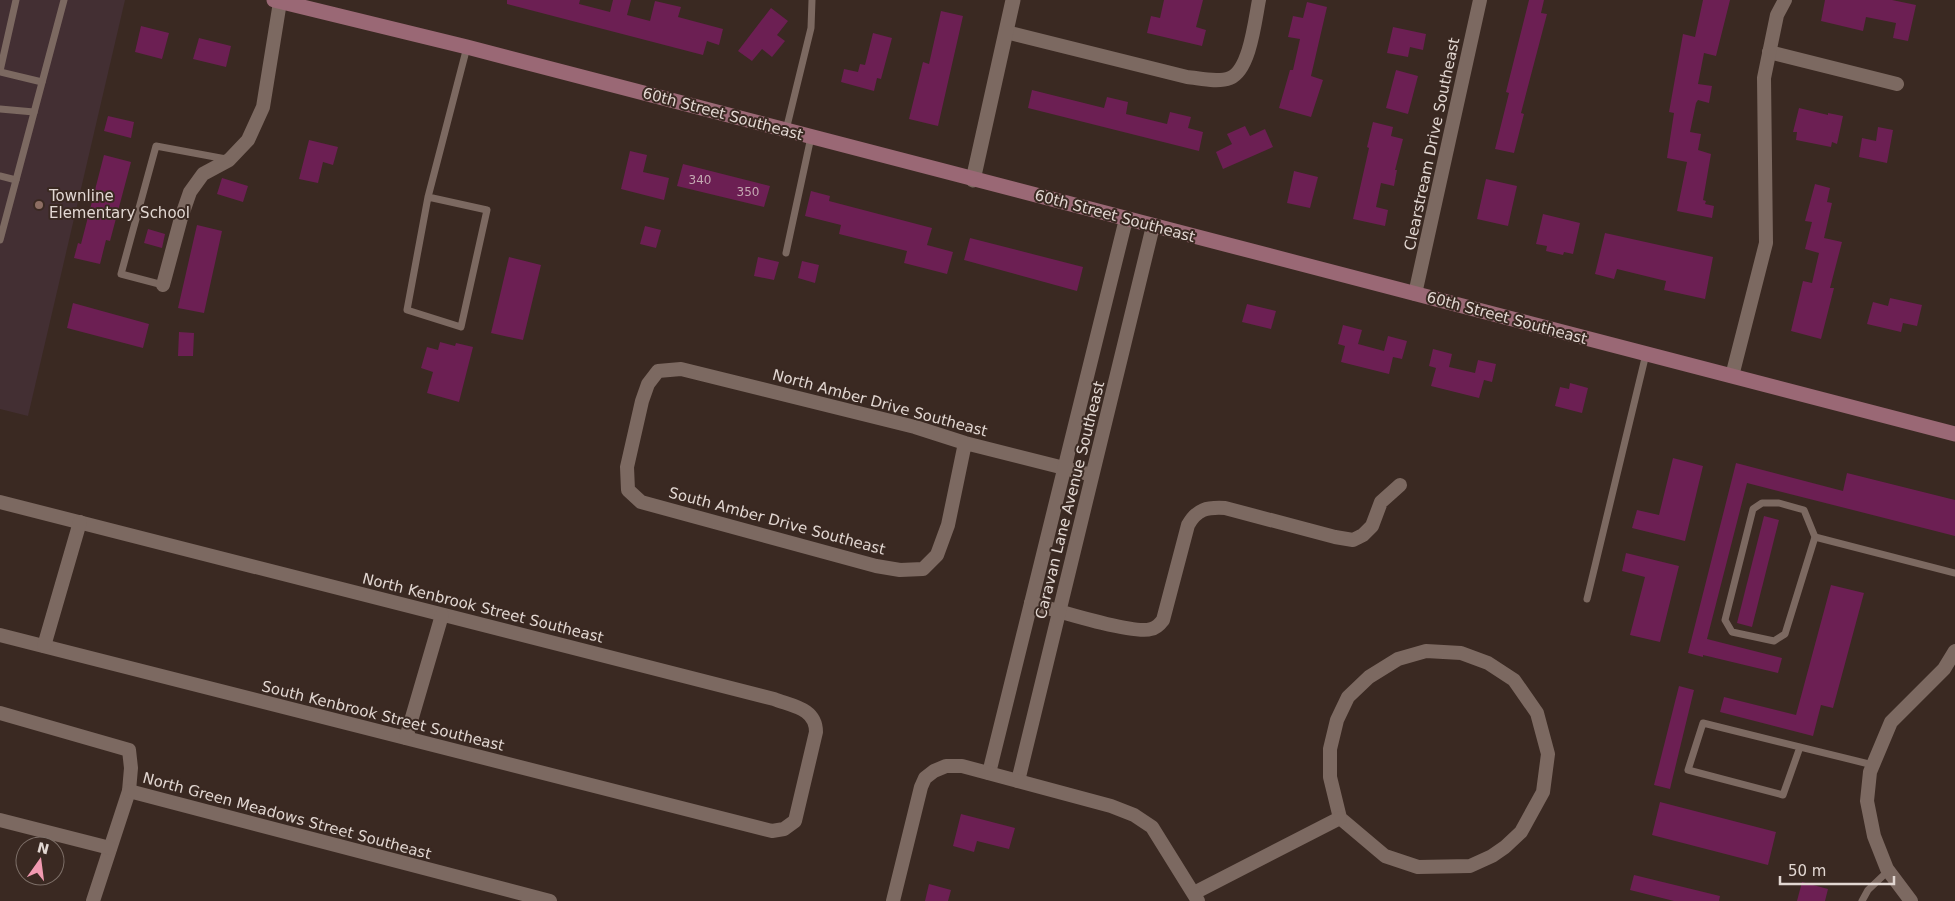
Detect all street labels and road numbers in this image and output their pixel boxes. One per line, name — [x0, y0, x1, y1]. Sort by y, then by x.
street label: Clearstream Drive Southeast — [1401, 36, 1463, 252]
street label: 60th Street Southeast — [641, 84, 805, 144]
street label: 60th Street Southeast — [1033, 186, 1197, 246]
street label: 60th Street Southeast — [1425, 288, 1589, 348]
street label: North Amber Drive Southeast — [771, 366, 990, 440]
street label: Caravan Lane Avenue Southeast — [1032, 379, 1108, 621]
street label: South Amber Drive Southeast — [667, 483, 887, 559]
street label: North Kenbrook Street Southeast — [361, 569, 605, 647]
street label: South Kenbrook Street Southeast — [260, 677, 506, 755]
street label: North Green Meadows Street Southeast — [141, 769, 433, 863]

